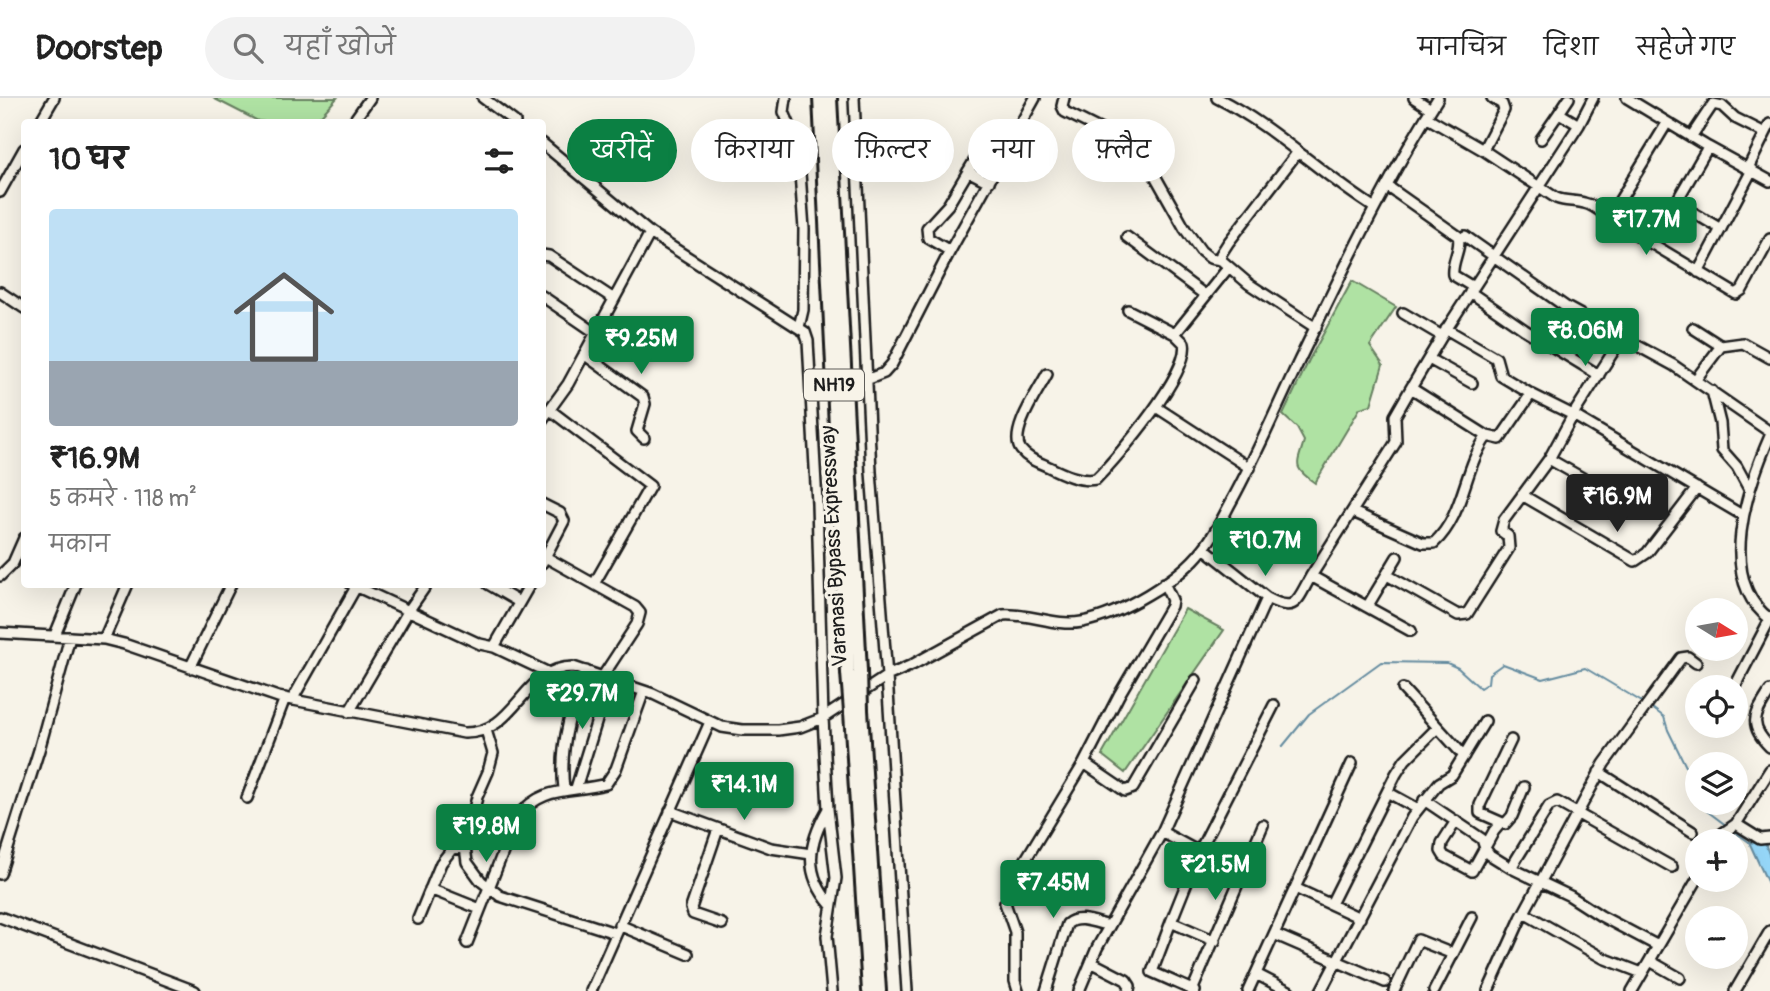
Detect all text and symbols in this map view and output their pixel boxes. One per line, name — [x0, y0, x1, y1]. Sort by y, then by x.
search box — [205, 17, 695, 80]
text: Doorstep — [35, 28, 163, 69]
icon: search — [229, 29, 267, 67]
text: यहाँ खोजें — [285, 31, 396, 63]
text: मानचित्र — [1418, 33, 1506, 62]
text: दिशा — [1544, 33, 1598, 62]
text: सहेजे गए — [1636, 33, 1735, 62]
chip: खरीदें — [567, 119, 677, 182]
chip: किराया — [691, 119, 818, 182]
chip: फ़िल्टर — [832, 119, 954, 182]
chip: नया — [968, 119, 1058, 182]
chip: फ़्लैट — [1072, 119, 1175, 182]
text: 10 घर — [49, 141, 128, 178]
icon: filters — [480, 142, 518, 180]
pin: ₹17.7M — [1589, 198, 1703, 257]
text: ₹17.7M — [1612, 205, 1680, 234]
icon: home — [221, 254, 347, 380]
pin: ₹8.06M — [1528, 308, 1642, 368]
pin: ₹9.25M — [584, 316, 698, 376]
text: ₹8.06M — [1547, 316, 1623, 345]
text: ₹9.25M — [605, 324, 677, 353]
road number: NH19 — [804, 370, 864, 400]
street label: Varanasi Bypass Expressway — [814, 425, 854, 667]
text: ₹16.9M — [49, 440, 140, 477]
pin: ₹16.9M — [1560, 474, 1674, 534]
text: ₹16.9M — [1582, 482, 1652, 511]
text: 5 कमरे · 118 m² — [49, 484, 197, 513]
pin: ₹10.7M — [1208, 518, 1322, 578]
text: ₹10.7M — [1229, 526, 1301, 555]
text: मकान — [49, 530, 110, 559]
north arrow — [1685, 598, 1748, 662]
map controls — [1685, 598, 1748, 969]
pin: ₹29.7M — [525, 672, 639, 731]
button: locate — [1685, 675, 1748, 738]
text: ₹29.7M — [546, 679, 618, 708]
button: layers — [1685, 752, 1748, 815]
pin: ₹14.1M — [687, 762, 801, 822]
text: ₹14.1M — [711, 770, 777, 799]
pin: ₹19.8M — [429, 804, 543, 864]
text: ₹19.8M — [452, 812, 520, 841]
button: + — [1685, 829, 1748, 892]
pin: ₹21.5M — [1158, 842, 1272, 902]
text: ₹21.5M — [1180, 850, 1250, 879]
pin: ₹7.45M — [996, 860, 1110, 920]
text: ₹7.45M — [1016, 868, 1090, 897]
button: − — [1685, 906, 1748, 969]

